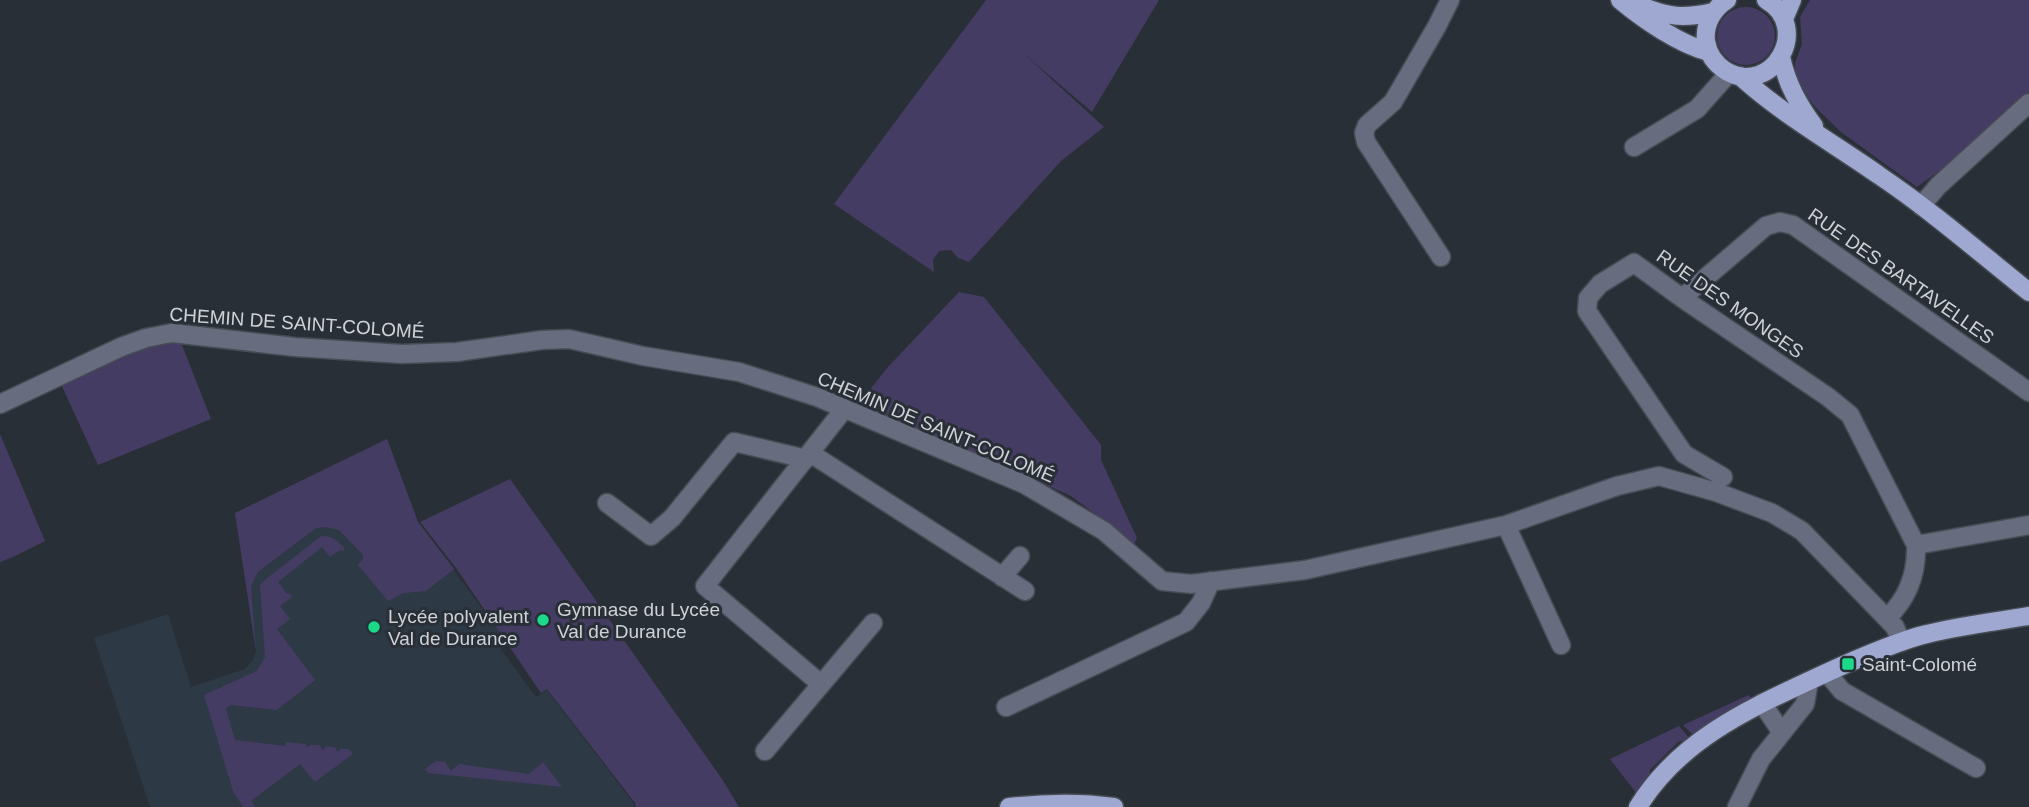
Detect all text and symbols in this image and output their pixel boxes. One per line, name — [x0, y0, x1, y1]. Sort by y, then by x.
street label: RUE DES BARTAVELLES — [1804, 204, 1998, 348]
street label: RUE DES MONGES — [1653, 245, 1807, 363]
street label: CHEMIN DE SAINT-COLOMÉ — [169, 304, 425, 342]
street label: CHEMIN DE SAINT-COLOMÉ — [814, 367, 1058, 487]
place label: Gymnase du Lycée Val de Durance — [557, 599, 720, 642]
place label: Lycée polyvalent Val de Durance — [388, 606, 530, 649]
marker: Gymnase du Lycée Val de Durance — [535, 612, 551, 628]
marker: Lycée polyvalent Val de Durance — [366, 619, 382, 635]
place label: Saint-Colomé — [1862, 654, 1977, 675]
marker: Saint-Colomé — [1840, 656, 1856, 672]

